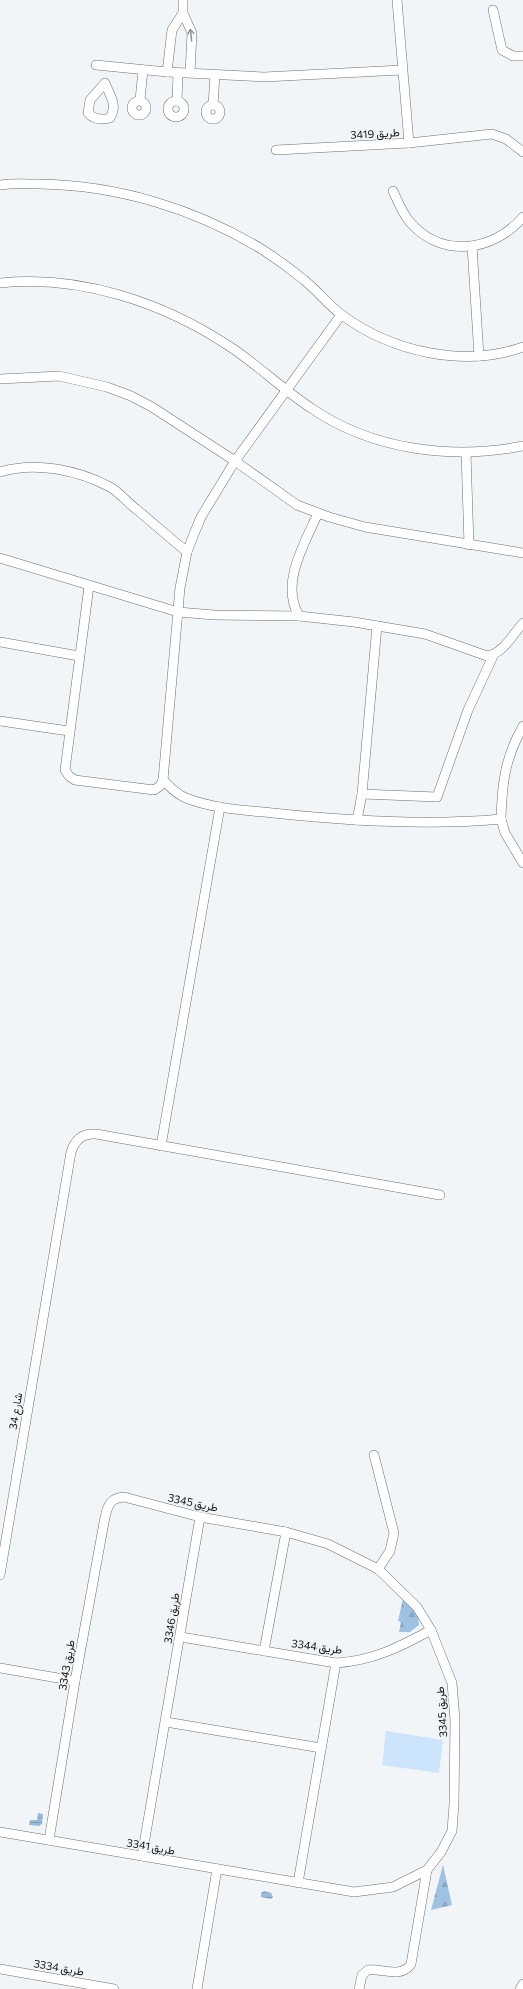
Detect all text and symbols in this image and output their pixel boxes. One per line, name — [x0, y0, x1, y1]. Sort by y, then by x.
one-way arrow — [187, 28, 195, 41]
street label: طريق 3419 — [350, 125, 400, 142]
street label: شارع 34 — [6, 1391, 26, 1431]
street label: طريق 3345 — [167, 1490, 219, 1515]
street label: طريق 3346 — [161, 1592, 182, 1644]
street label: طريق 3344 — [291, 1636, 343, 1657]
street label: طريق 3343 — [55, 1639, 78, 1691]
street label: طريق 3345 — [433, 1686, 450, 1738]
street label: طريق 3341 — [126, 1835, 176, 1858]
street label: طريق 3334 — [33, 1956, 85, 1979]

